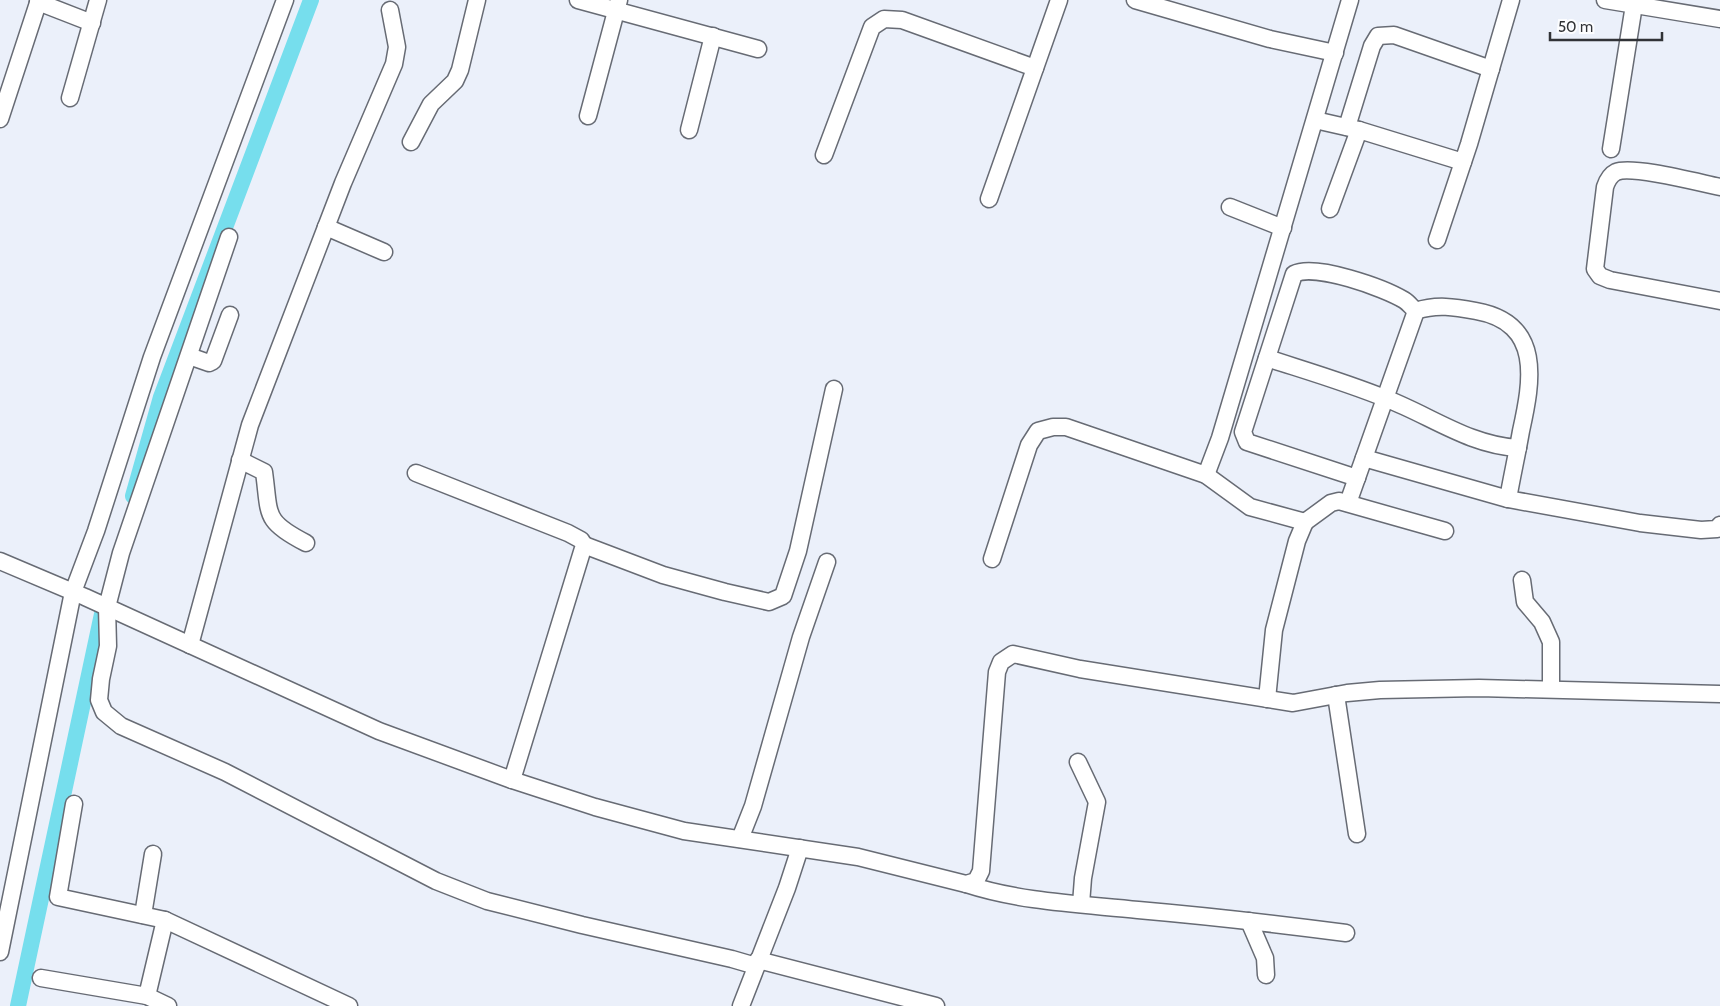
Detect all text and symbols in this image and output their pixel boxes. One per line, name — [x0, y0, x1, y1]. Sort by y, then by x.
scale bar — [1550, 10, 1662, 42]
text: 50 m — [1558, 18, 1593, 36]

